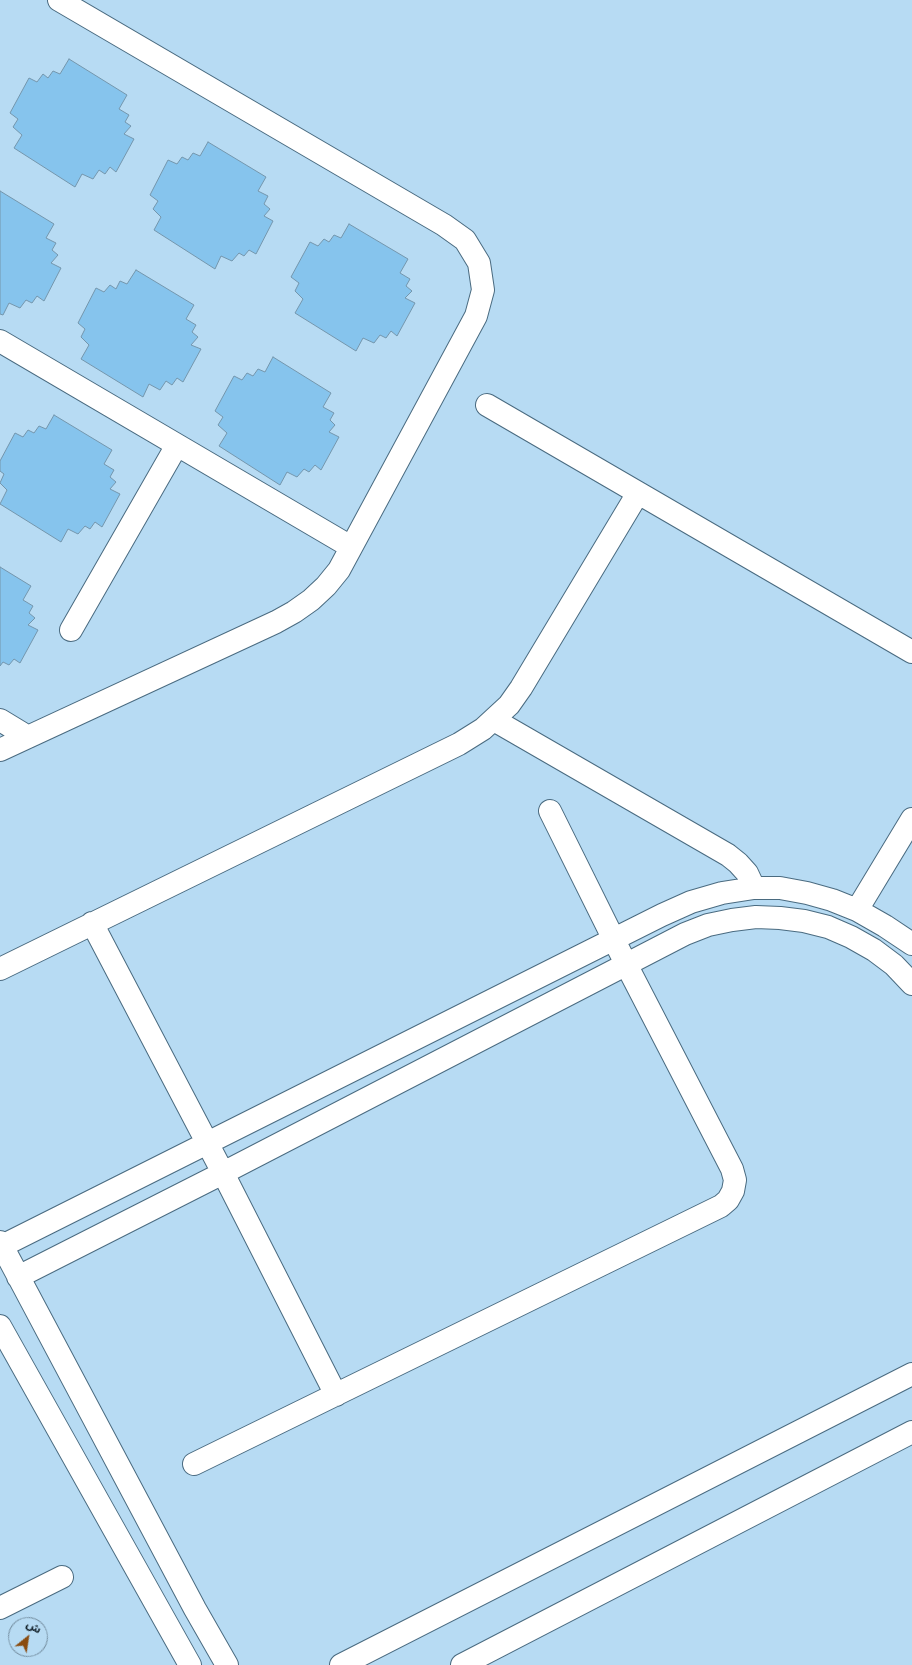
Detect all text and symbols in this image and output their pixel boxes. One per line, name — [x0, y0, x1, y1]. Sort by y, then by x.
north arrow — [8, 1617, 48, 1657]
text: ش — [24, 1618, 44, 1636]

